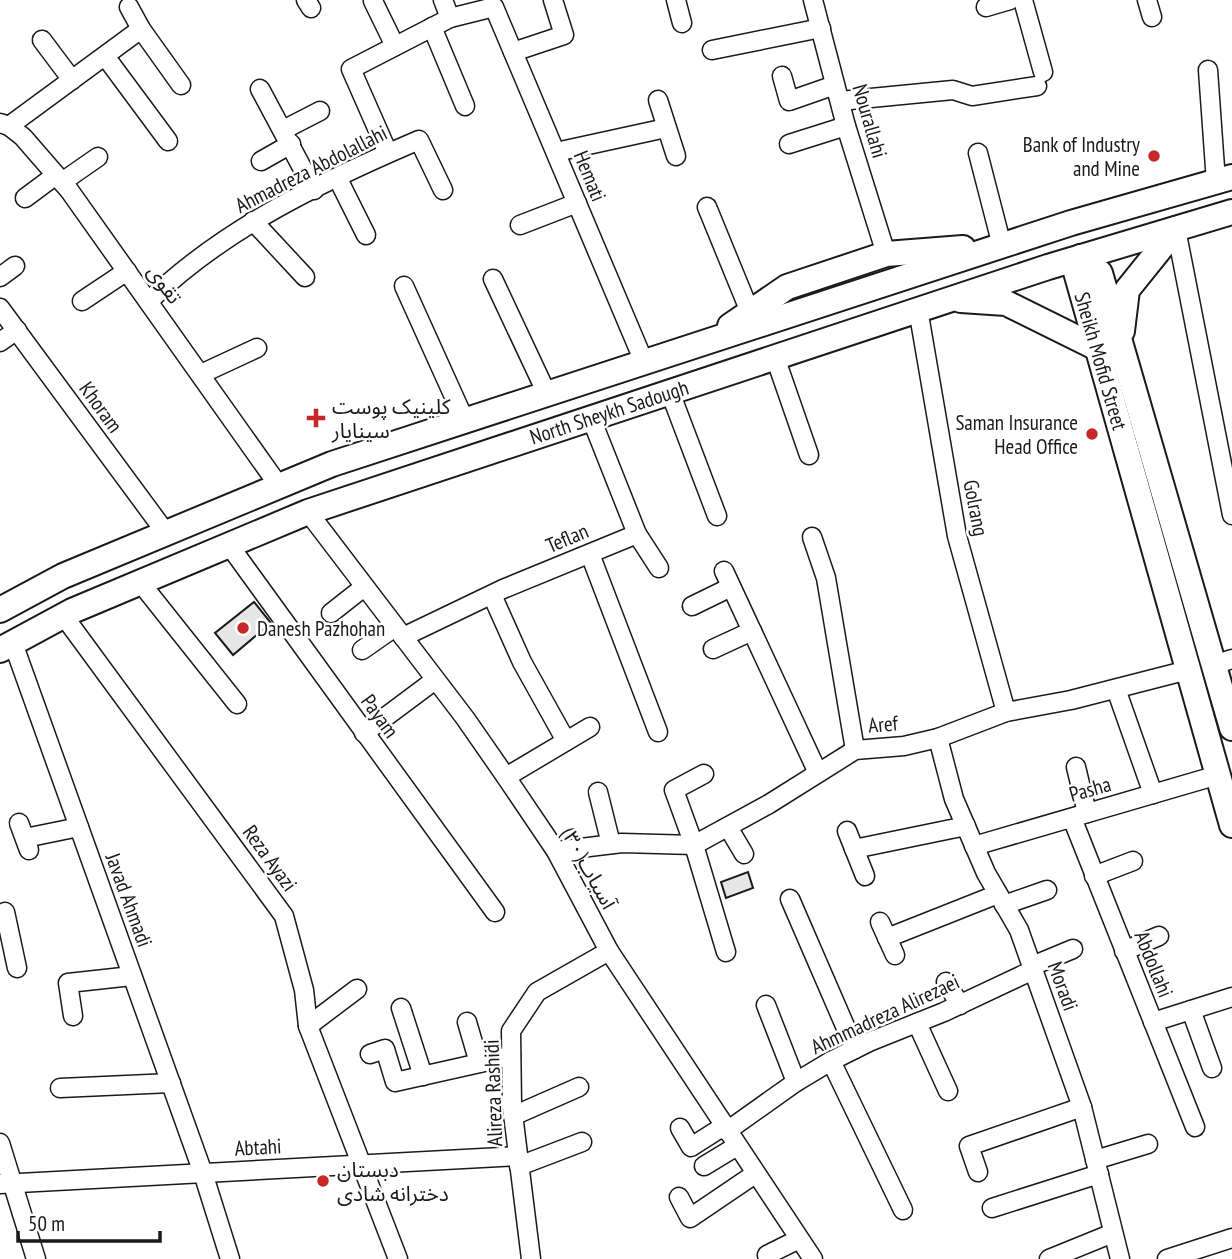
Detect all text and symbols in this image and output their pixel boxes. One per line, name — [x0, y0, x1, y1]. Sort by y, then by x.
street label: Nourallahi — [847, 81, 893, 161]
street label: Ahmadreza Abdolallahi — [230, 119, 392, 219]
place label: Bank of Industry and Mine — [1023, 131, 1140, 182]
street label: Hemati — [568, 147, 612, 205]
marker: Bank of Industry and Mine — [1146, 148, 1162, 164]
street label: تقوی — [142, 259, 188, 309]
street label: Sheikh Mofid Street — [1068, 289, 1134, 433]
street label: North Sheykh Sadough — [526, 374, 692, 450]
street label: Khoram — [73, 376, 129, 438]
place label: کلینیک پوست سینایار — [331, 393, 451, 444]
marker: کلینیک پوست سینایار — [306, 408, 326, 428]
place label: Saman Insurance Head Office — [955, 409, 1078, 460]
marker: Saman Insurance Head Office — [1084, 426, 1100, 442]
street label: Golrang — [957, 478, 995, 538]
street label: Teflan — [542, 517, 592, 559]
place label: Danesh Pazhohan — [257, 615, 385, 642]
marker: Danesh Pazhohan — [235, 620, 251, 636]
street label: Payam — [355, 689, 405, 743]
street label: Aref — [867, 709, 900, 739]
street label: Pasha — [1066, 770, 1114, 808]
street label: Reza Ayazi — [237, 820, 303, 896]
street label: آسیاب(۳۰) — [555, 822, 623, 915]
street label: Javad Ahmadi — [99, 848, 158, 951]
street label: Abdollahi — [1129, 927, 1179, 1001]
street label: Moradi — [1042, 958, 1084, 1014]
street label: Ahmmadreza Alirezaei — [806, 968, 964, 1060]
street label: Alireza Rashidi — [478, 1039, 508, 1147]
street label: Abtahi — [234, 1132, 282, 1162]
place label: دبستان دخترانه شادی — [337, 1156, 449, 1207]
marker: دبستان دخترانه شادی — [315, 1173, 331, 1189]
scale bar — [18, 1200, 159, 1244]
text: 50 m — [28, 1210, 65, 1237]

